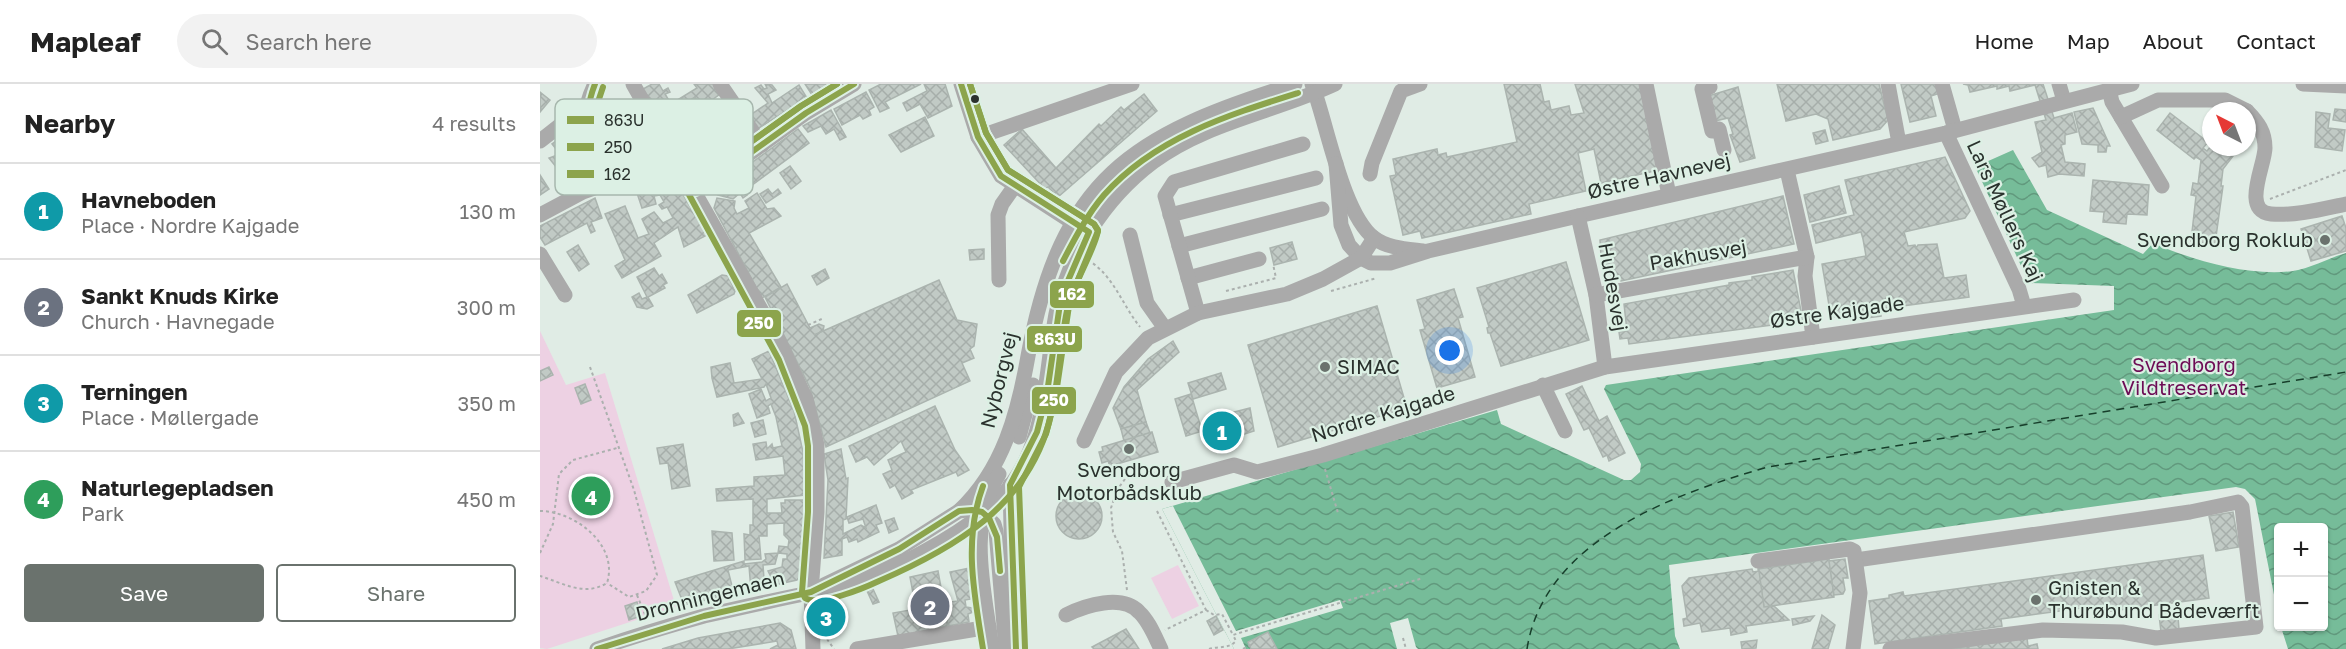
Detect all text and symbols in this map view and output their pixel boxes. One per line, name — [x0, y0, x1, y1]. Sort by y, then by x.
search box — [177, 14, 597, 68]
text: Mapleaf — [30, 25, 141, 58]
icon: search — [198, 25, 231, 58]
text: Search here — [246, 28, 372, 55]
text: Home — [1974, 28, 2034, 54]
text: Map — [2067, 28, 2110, 54]
text: About — [2143, 28, 2203, 54]
text: Contact — [2236, 28, 2316, 54]
unlabelled marker — [969, 93, 981, 105]
legend — [555, 99, 753, 195]
north arrow — [2202, 102, 2256, 156]
text: Nearby — [24, 108, 115, 139]
text: 863U — [604, 110, 644, 130]
text: 4 results — [432, 111, 516, 135]
street label: Lars Møllers Kaj — [1963, 136, 2049, 285]
text: 250 — [604, 137, 632, 157]
street label: Østre Havnevej — [1585, 147, 1733, 203]
text: 162 — [604, 164, 631, 184]
text: Havneboden — [81, 186, 216, 213]
text: 1 — [38, 199, 49, 223]
text: 130 m — [460, 199, 516, 223]
text: Place · Nordre Kajgade — [81, 213, 299, 237]
place label: Svendborg Roklub — [2137, 227, 2313, 251]
marker: Svendborg Roklub — [2318, 233, 2332, 247]
street label: Pakhusvej — [1647, 234, 1748, 274]
street label: Hudesvej — [1594, 241, 1634, 333]
line badge: 162 — [1049, 280, 1095, 309]
text: Sankt Knuds Kirke — [81, 282, 279, 309]
text: 162 — [1058, 284, 1086, 304]
street label: Østre Kajgade — [1768, 290, 1906, 332]
text: 2 — [37, 295, 50, 319]
text: 300 m — [457, 295, 516, 319]
text: Church · Havnegade — [81, 309, 275, 333]
line badge: 250 — [736, 309, 782, 338]
text: 250 — [744, 313, 774, 333]
line badge: 863U — [1026, 325, 1083, 353]
street label: Nyborgvej — [974, 329, 1022, 430]
text: 863U — [1034, 329, 1076, 349]
your location — [1435, 336, 1464, 365]
park label: Svendborg Vildtreservat — [2122, 352, 2246, 399]
place label: SIMAC — [1337, 354, 1400, 378]
marker: SIMAC — [1318, 360, 1332, 374]
text: Terningen — [81, 378, 188, 405]
street label: Nordre Kajgade — [1308, 380, 1457, 446]
line badge: 250 — [1031, 386, 1077, 415]
text: 250 — [1039, 390, 1069, 410]
text: 3 — [37, 391, 50, 415]
text: 350 m — [458, 391, 516, 415]
text: Place · Møllergade — [81, 405, 259, 429]
pin: 1 — [1202, 408, 1242, 454]
marker: Svendborg Motorbådsklub — [1122, 442, 1136, 456]
place label: Svendborg Motorbådsklub — [1056, 457, 1202, 504]
text: Naturlegepladsen — [81, 474, 274, 501]
pin: 4 — [572, 474, 610, 518]
text: 4 — [37, 487, 50, 511]
text: 450 m — [457, 487, 516, 511]
text: Park — [81, 501, 124, 525]
map controls — [2274, 523, 2328, 631]
button: + — [2274, 523, 2328, 577]
button: Save — [24, 564, 264, 622]
button: Share — [276, 564, 516, 622]
street label: Dronningemaen — [633, 565, 787, 625]
place label: Gnisten & Thurøbund Bådeværft — [2048, 575, 2260, 622]
button: − — [2274, 577, 2328, 631]
pin: 2 — [910, 584, 950, 628]
marker: Gnisten & Thurøbund Bådeværft — [2029, 593, 2043, 607]
pin: 3 — [806, 594, 846, 640]

